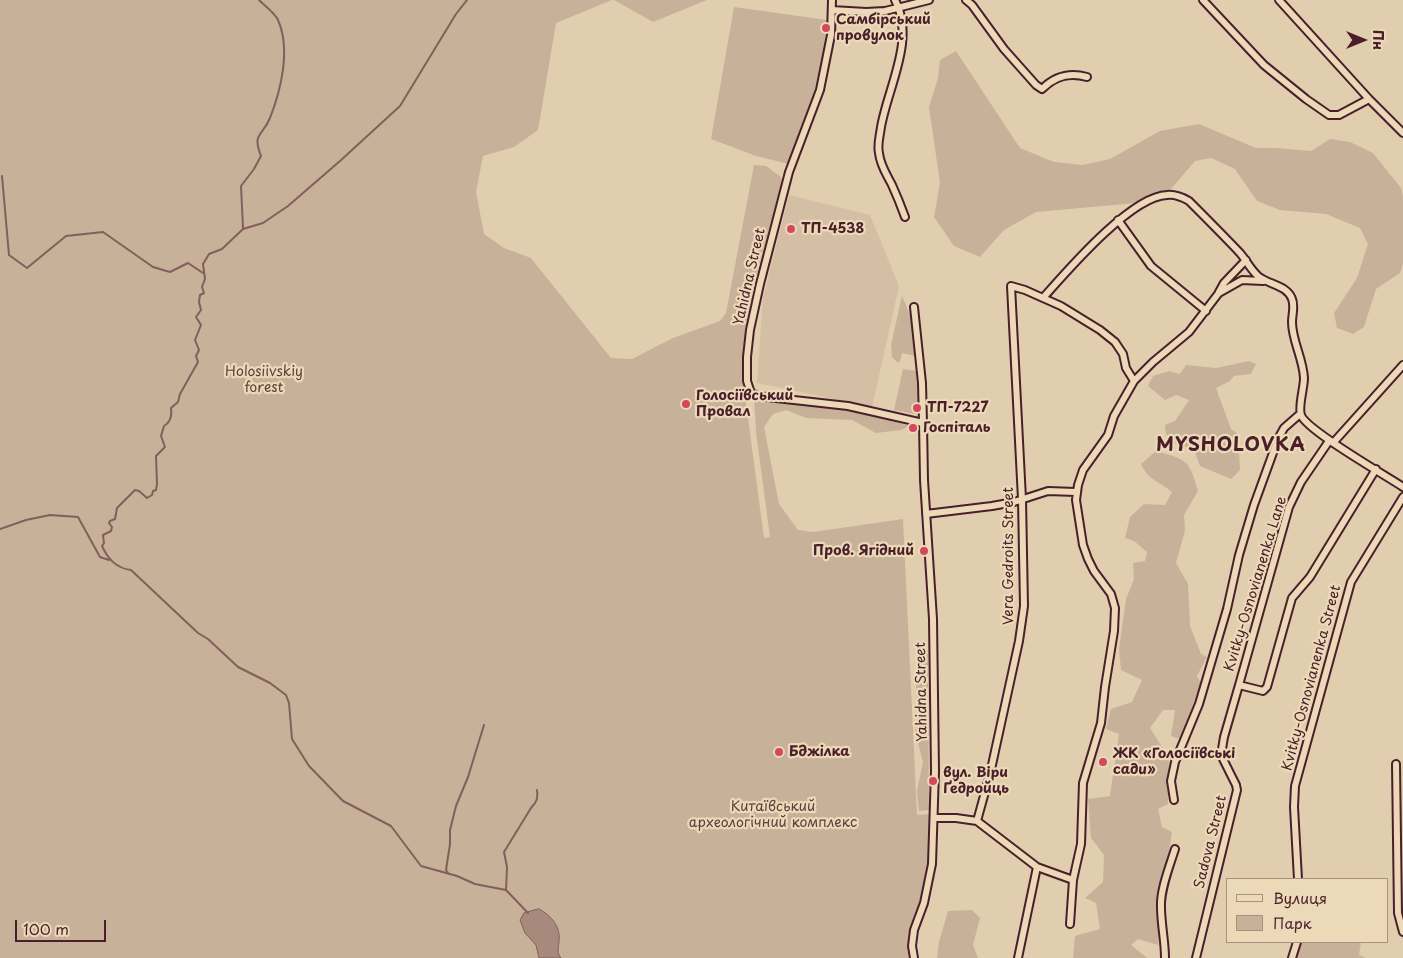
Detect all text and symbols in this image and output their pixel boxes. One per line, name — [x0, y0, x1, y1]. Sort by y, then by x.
place label: Самбірський провулок — [836, 12, 931, 44]
north arrow — [1338, 15, 1388, 65]
marker: Самбірський провулок — [820, 22, 832, 34]
text: Пн — [1368, 30, 1389, 50]
place label: ТП-4538 — [801, 221, 864, 237]
marker: ТП-4538 — [785, 223, 797, 235]
street label: Yahidna Street — [731, 227, 769, 327]
park label: Holosiivskiy forest — [225, 364, 303, 397]
place label: Голосіївський Провал — [696, 388, 793, 421]
marker: Голосіївський Провал — [680, 398, 692, 410]
place label: ТП-7227 — [927, 400, 988, 416]
marker: ТП-7227 — [911, 402, 923, 414]
place label: Госпіталь — [923, 420, 990, 436]
marker: Госпіталь — [907, 422, 919, 434]
district label: MYSHOLOVKA — [1156, 435, 1306, 457]
street label: Vera Gedroits Street — [1001, 487, 1017, 625]
street label: Kvitky-Osnovianenka Lane — [1221, 494, 1291, 674]
place label: Пров. Ягідний — [813, 543, 914, 559]
marker: Пров. Ягідний — [918, 545, 930, 557]
street label: Kvitky-Osnovianenka Street — [1279, 583, 1345, 773]
street label: Yahidna Street — [913, 642, 931, 742]
place label: Бджілка — [789, 744, 850, 760]
marker: Бджілка — [773, 746, 785, 758]
place label: ЖК «Голосіївські сади» — [1113, 746, 1235, 779]
marker: ЖК «Голосіївські сади» — [1097, 756, 1109, 768]
place label: вул. Віри Ґедройць — [943, 765, 1009, 798]
marker: вул. Віри Ґедройць — [927, 775, 939, 787]
street label: Sadova Street — [1191, 794, 1231, 890]
park label: Китаївський археологічний комплекс — [689, 799, 857, 832]
legend — [1226, 878, 1388, 943]
text: Вулиця — [1273, 886, 1327, 909]
scale bar — [18, 910, 109, 942]
text: Парк — [1273, 911, 1312, 934]
text: 100 m — [23, 917, 69, 940]

